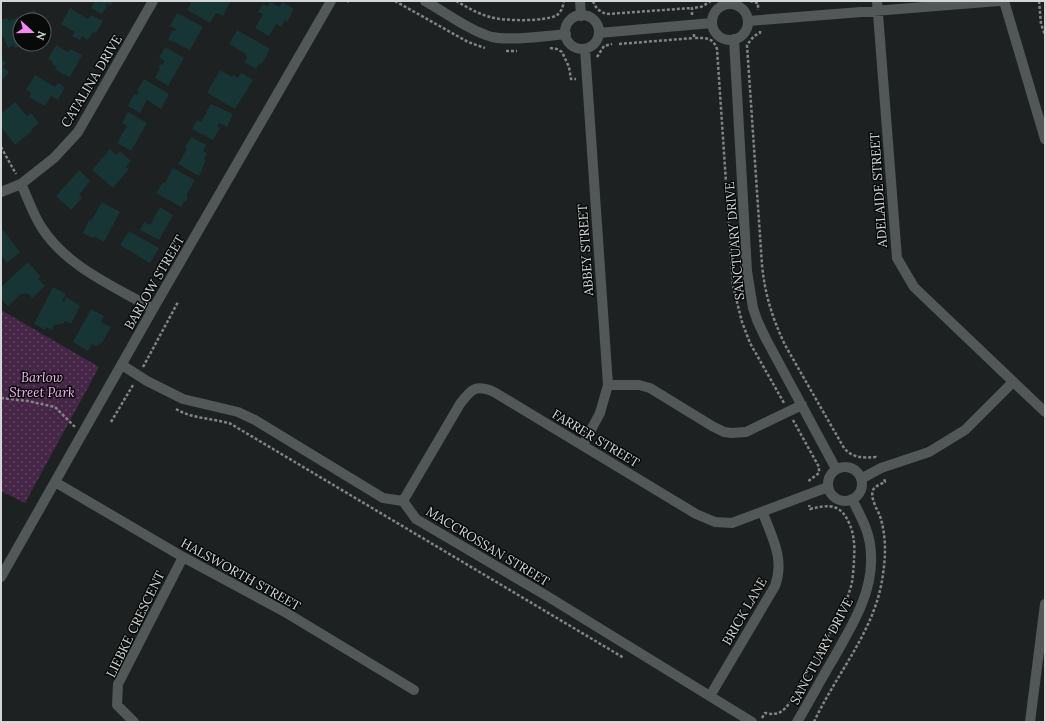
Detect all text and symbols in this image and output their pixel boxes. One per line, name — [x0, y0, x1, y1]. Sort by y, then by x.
north arrow — [12, 12, 52, 52]
text: N — [33, 29, 49, 43]
street label: CATALINA DRIVE — [57, 32, 126, 131]
street label: ADELAIDE STREET — [866, 131, 891, 249]
street label: SANCTUARY DRIVE — [721, 181, 748, 301]
street label: ABBEY STREET — [574, 203, 597, 298]
street label: BARLOW STREET — [121, 231, 189, 332]
park label: Barlow Street Park — [9, 369, 75, 401]
street label: FARRER STREET — [549, 406, 643, 472]
street label: MACCROSSAN STREET — [423, 503, 553, 590]
street label: HALSWORTH STREET — [178, 534, 304, 615]
street label: LIEBKE CRESCENT — [102, 568, 169, 680]
street label: BRICK LANE — [718, 574, 771, 648]
street label: SANCTUARY DRIVE — [786, 595, 857, 708]

